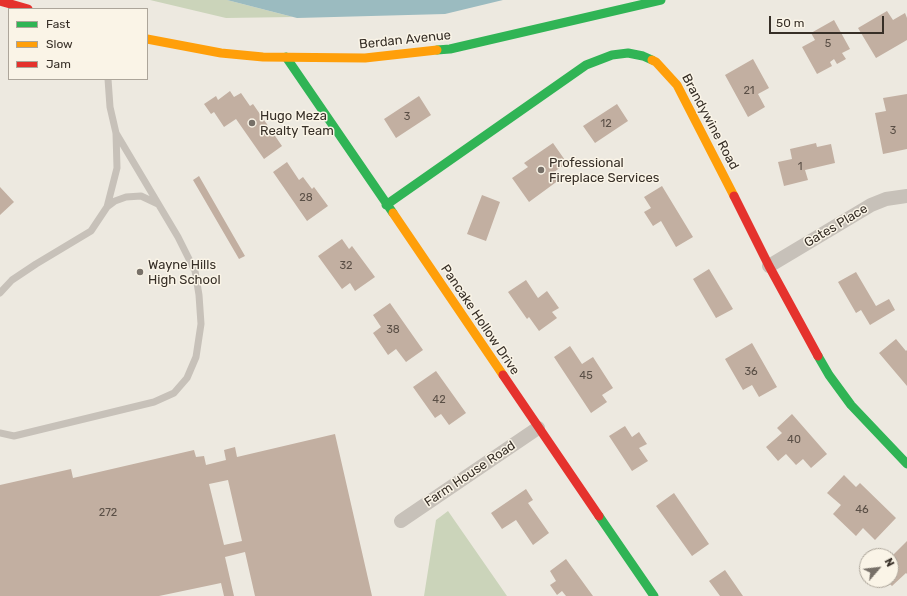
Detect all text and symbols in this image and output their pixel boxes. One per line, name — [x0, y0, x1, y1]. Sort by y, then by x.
legend — [8, 8, 148, 80]
scale bar — [771, 8, 886, 34]
text: 50 m — [776, 16, 804, 30]
text: Fast — [46, 17, 70, 31]
street label: Berdan Avenue — [358, 27, 452, 53]
text: Slow — [46, 37, 73, 51]
house number: 5 — [825, 37, 831, 51]
text: Jam — [46, 57, 71, 71]
street label: Brandywine Road — [678, 71, 742, 173]
house number: 21 — [743, 84, 755, 98]
place label: Hugo Meza Realty Team — [260, 108, 334, 139]
house number: 3 — [404, 110, 410, 124]
house number: 12 — [600, 117, 612, 131]
marker: Hugo Meza Realty Team — [247, 118, 257, 128]
house number: 3 — [890, 124, 896, 138]
place label: Professional Fireplace Services — [549, 155, 659, 186]
house number: 1 — [798, 160, 802, 174]
marker: Professional Fireplace Services — [536, 165, 546, 175]
house number: 28 — [299, 191, 313, 205]
street label: Gates Place — [801, 201, 871, 251]
place label: Wayne Hills High School — [148, 257, 221, 288]
house number: 32 — [339, 259, 353, 273]
street label: Pancake Hollow Drive — [437, 262, 523, 378]
marker: Wayne Hills High School — [135, 267, 145, 277]
house number: 38 — [386, 323, 400, 337]
house number: 36 — [744, 365, 758, 379]
house number: 45 — [579, 369, 593, 383]
house number: 42 — [432, 393, 446, 407]
house number: 40 — [787, 433, 801, 447]
street label: Farm House Road — [421, 438, 519, 510]
house number: 46 — [855, 503, 869, 517]
house number: 272 — [99, 506, 117, 520]
north arrow — [859, 548, 899, 588]
text: N — [882, 556, 897, 569]

